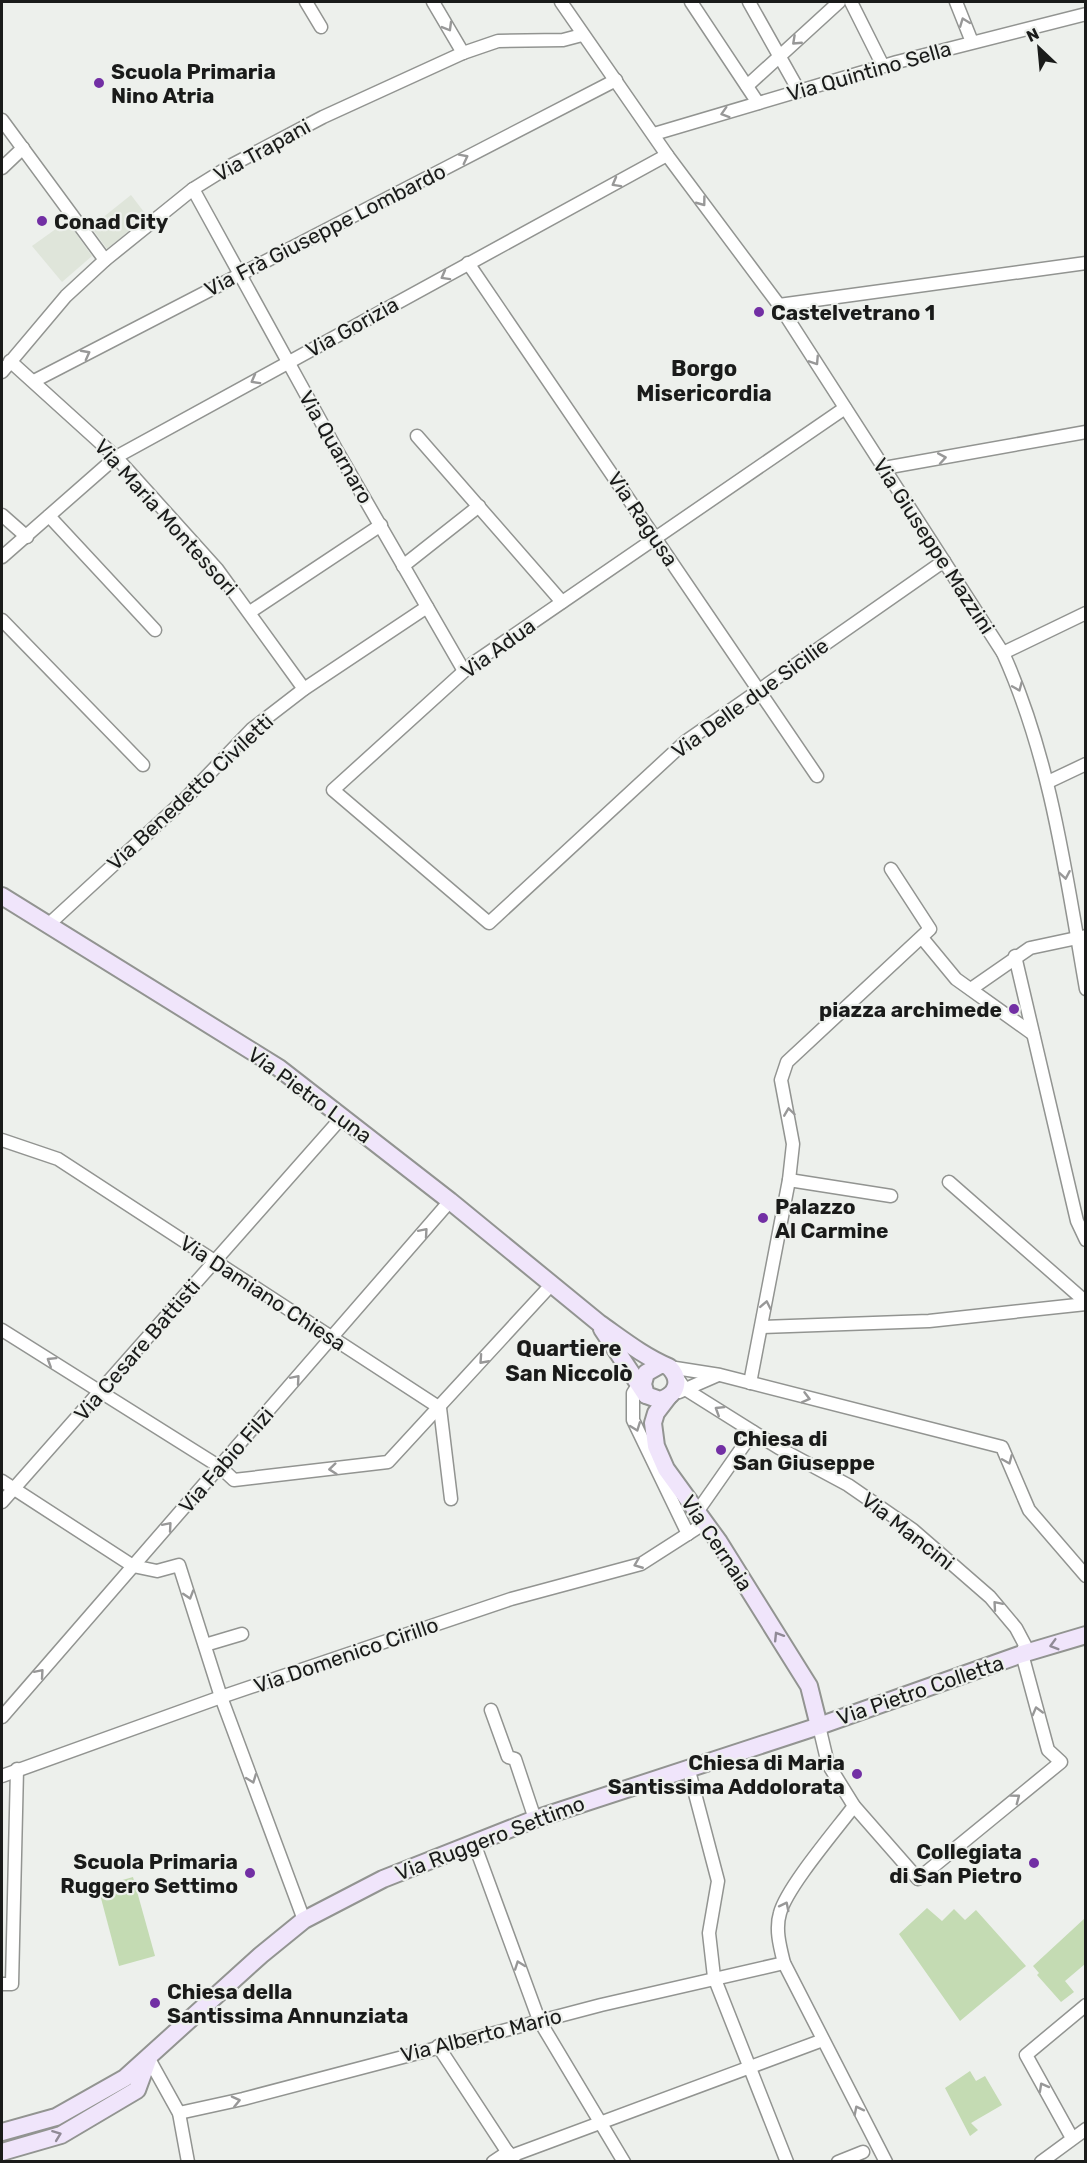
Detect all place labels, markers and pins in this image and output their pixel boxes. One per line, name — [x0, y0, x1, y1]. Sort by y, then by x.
place label: Scuola Primaria Nino Atria — [111, 59, 276, 108]
marker: Scuola Primaria Nino Atria — [92, 76, 106, 90]
place label: Conad City — [54, 209, 169, 234]
marker: Conad City — [35, 214, 49, 228]
place label: Castelvetrano 1 — [771, 300, 935, 325]
marker: Castelvetrano 1 — [752, 305, 766, 319]
place label: piazza archimede — [819, 997, 1002, 1022]
marker: piazza archimede — [1007, 1002, 1021, 1016]
place label: Palazzo Al Carmine — [775, 1194, 888, 1243]
marker: Palazzo Al Carmine — [756, 1211, 770, 1225]
place label: Chiesa di San Giuseppe — [733, 1426, 875, 1475]
marker: Chiesa di San Giuseppe — [714, 1443, 728, 1457]
place label: Chiesa di Maria Santissima Addolorata — [608, 1750, 845, 1799]
marker: Chiesa di Maria Santissima Addolorata — [850, 1767, 864, 1781]
place label: Collegiata di San Pietro — [889, 1839, 1022, 1888]
place label: Scuola Primaria Ruggero Settimo — [60, 1849, 238, 1898]
marker: Collegiata di San Pietro — [1027, 1856, 1041, 1870]
marker: Scuola Primaria Ruggero Settimo — [243, 1866, 257, 1880]
place label: Chiesa della Santissima Annunziata — [167, 1979, 408, 2028]
marker: Chiesa della Santissima Annunziata — [148, 1996, 162, 2010]

